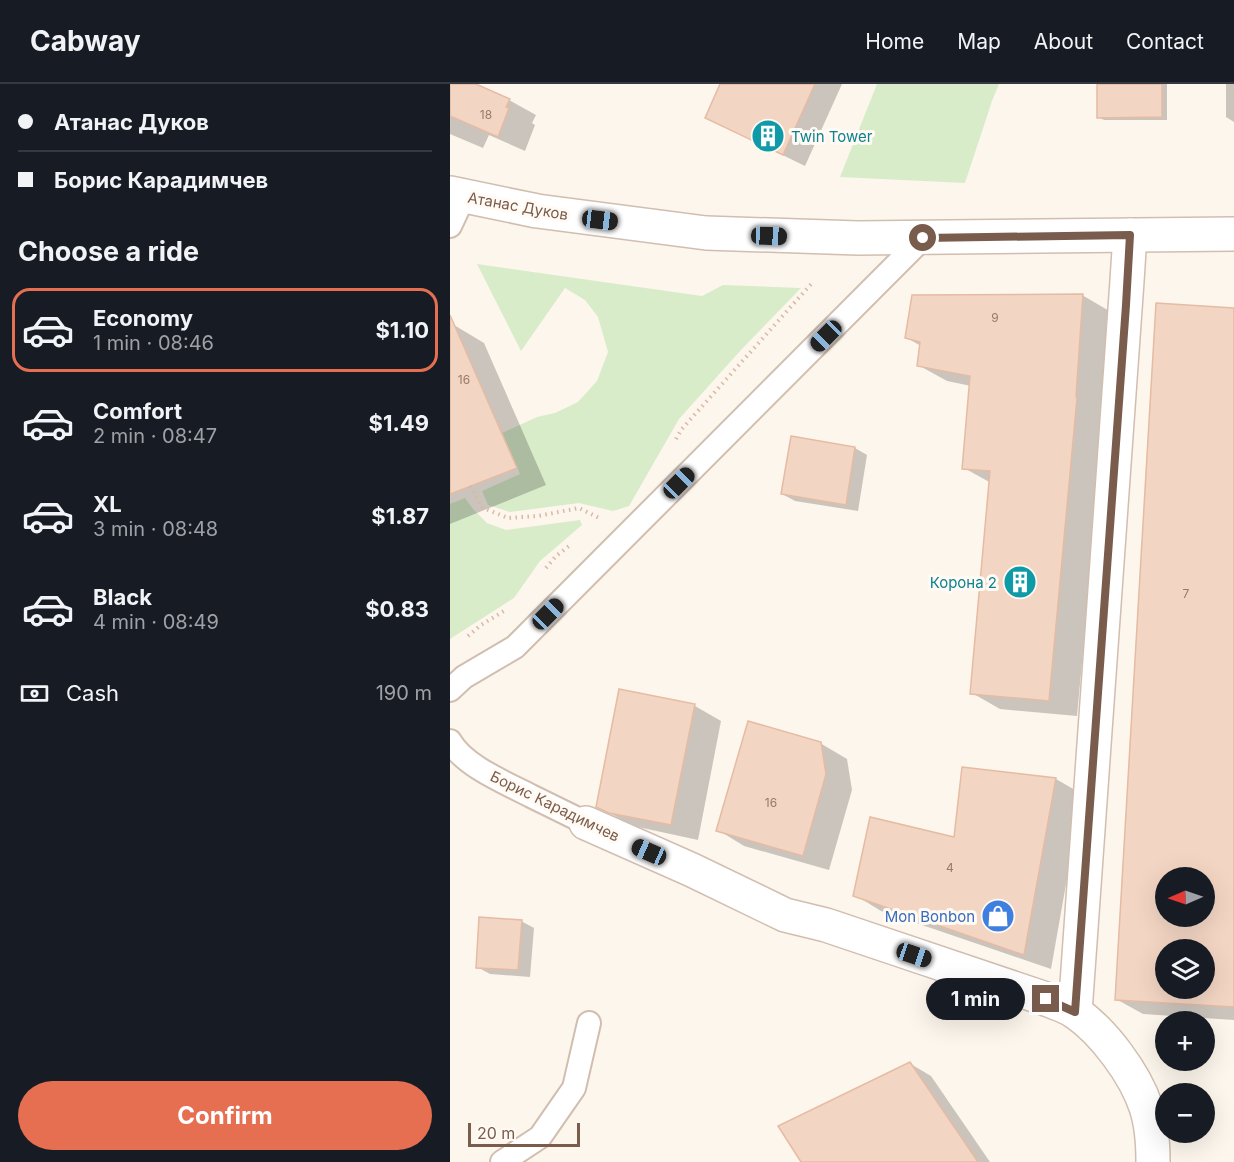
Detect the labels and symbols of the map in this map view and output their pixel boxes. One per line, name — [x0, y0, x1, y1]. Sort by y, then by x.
house number: 18 — [480, 107, 492, 122]
building icon: Twin Tower — [750, 118, 786, 154]
place label: Twin Tower — [791, 127, 873, 146]
street label: Атанас Дуков — [466, 188, 570, 224]
car — [581, 209, 619, 231]
route start — [909, 224, 936, 251]
car — [751, 226, 787, 246]
house number: 9 — [991, 310, 999, 325]
car — [807, 317, 845, 355]
house number: 16 — [458, 372, 470, 387]
car — [660, 464, 698, 502]
building icon: Корона 2 — [1002, 564, 1038, 600]
place label: Корона 2 — [930, 573, 997, 592]
house number: 7 — [1183, 586, 1190, 601]
car — [529, 595, 567, 633]
street label: Борис Карадимчев — [487, 766, 623, 846]
house number: 16 — [765, 795, 777, 810]
car — [629, 836, 669, 868]
house number: 4 — [946, 860, 954, 875]
north arrow — [1155, 867, 1215, 927]
shop icon: Mon Bonbon — [980, 898, 1016, 934]
place label: Mon Bonbon — [885, 907, 975, 926]
car — [894, 941, 934, 969]
callout: 1 min — [926, 978, 1025, 1020]
route end — [1032, 985, 1059, 1012]
scale bar — [468, 1120, 580, 1148]

